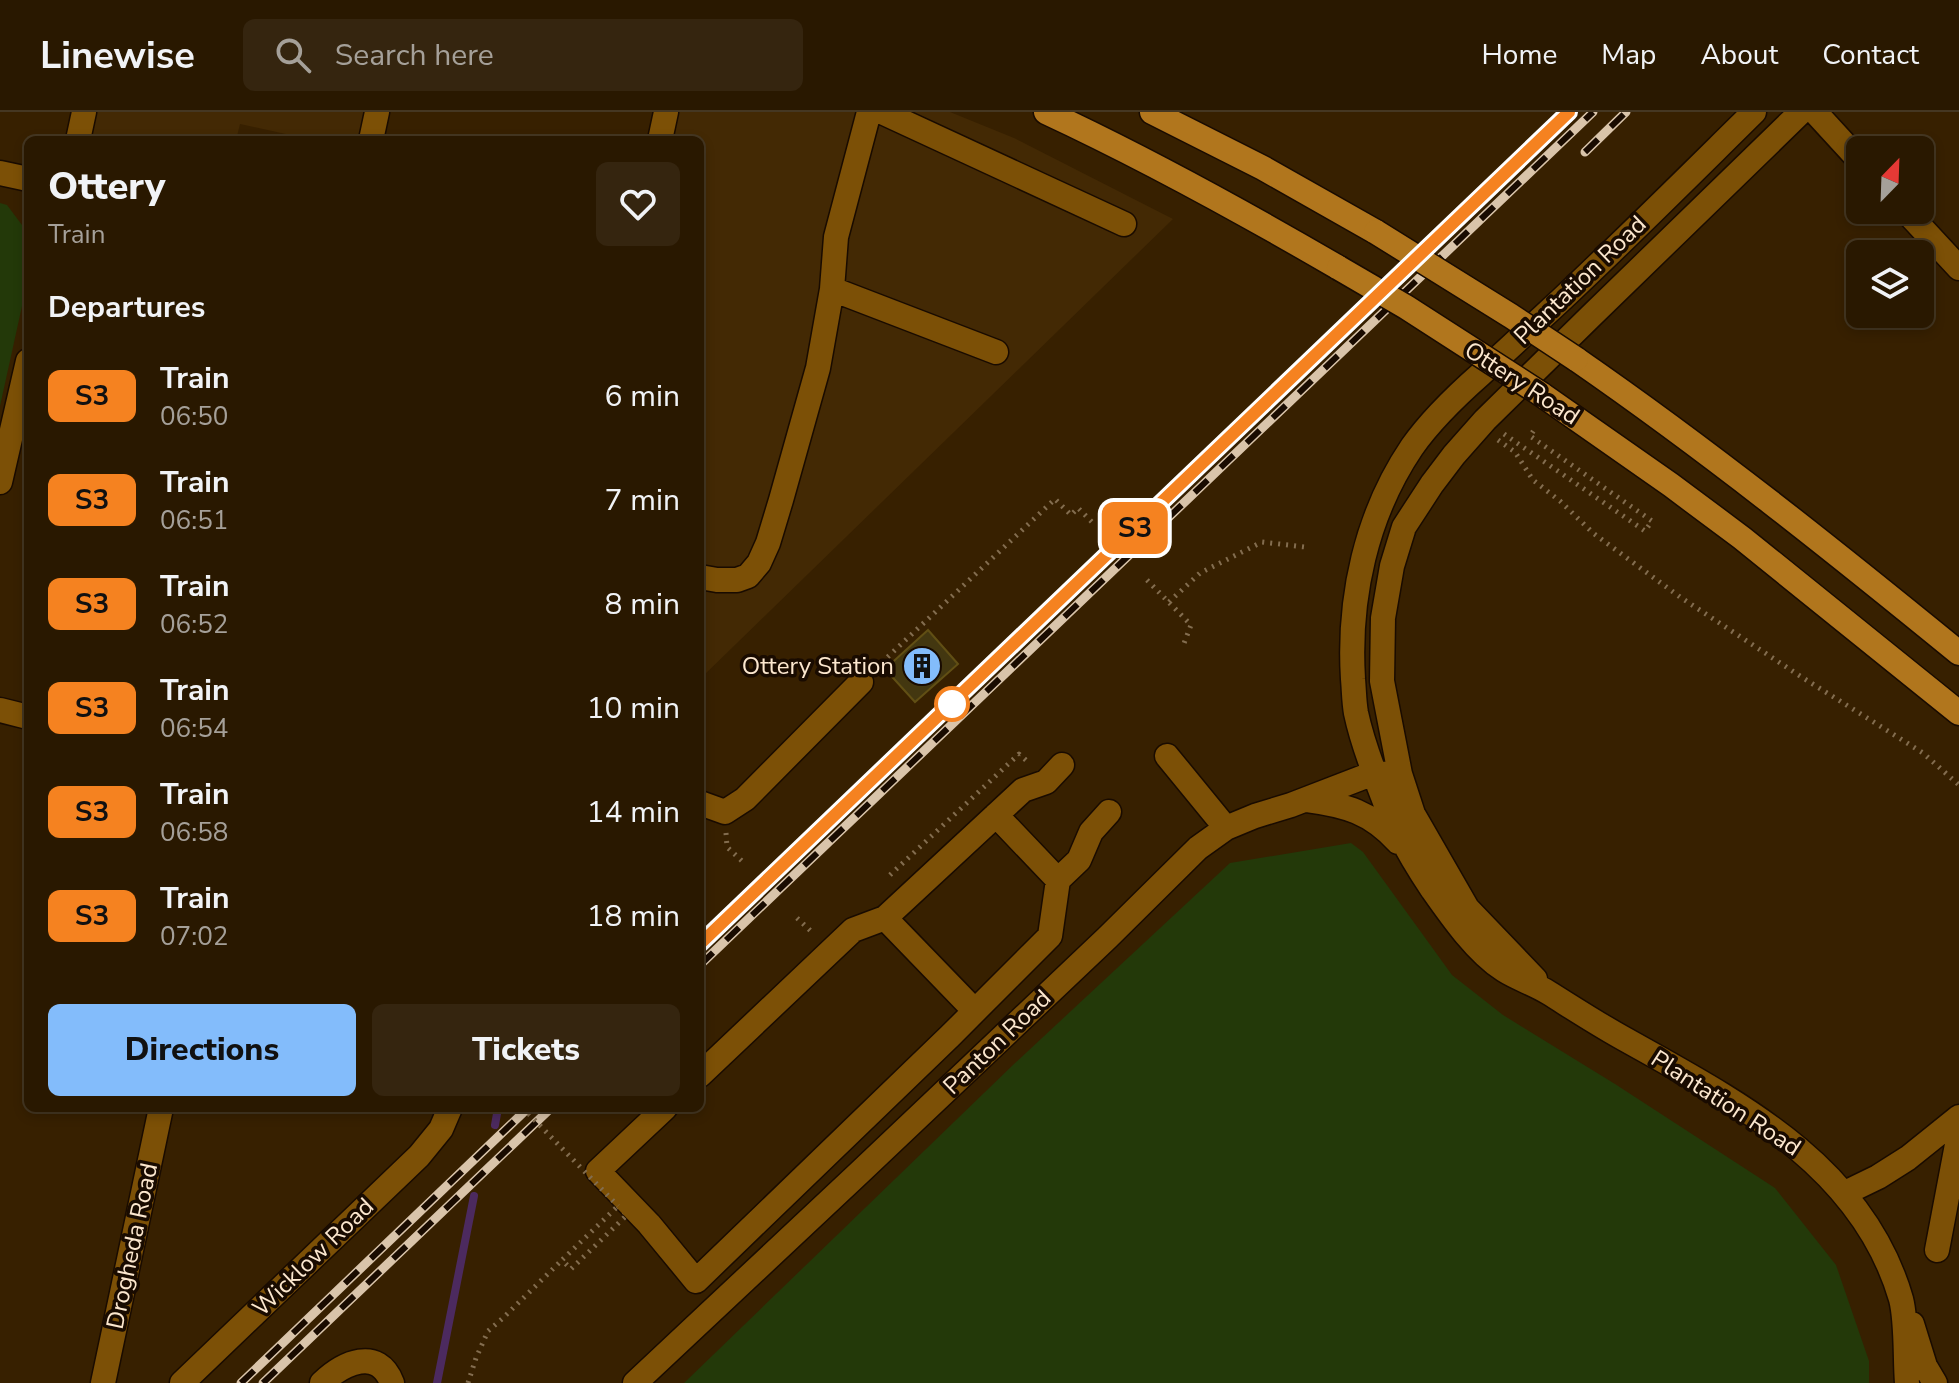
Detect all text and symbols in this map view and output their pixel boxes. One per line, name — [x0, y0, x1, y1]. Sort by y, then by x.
search box — [243, 19, 803, 91]
text: Linewise — [40, 30, 195, 81]
icon: search — [271, 33, 315, 77]
text: Search here — [335, 35, 494, 76]
text: Home — [1482, 36, 1557, 74]
text: Map — [1601, 36, 1656, 74]
text: About — [1700, 36, 1778, 74]
text: Contact — [1822, 36, 1919, 74]
north arrow — [1846, 136, 1934, 224]
map controls — [1846, 136, 1934, 328]
text: Ottery — [48, 161, 165, 212]
button: heart — [596, 162, 680, 246]
street label: Plantation Road — [1507, 209, 1653, 351]
text: Train — [48, 217, 105, 252]
button: layers — [1846, 240, 1934, 328]
text: Departures — [48, 287, 205, 328]
street label: Ottery Road — [1458, 334, 1586, 432]
text: Train — [160, 358, 230, 399]
text: 6 min — [605, 376, 680, 417]
text: S3 — [75, 377, 109, 415]
text: 06:50 — [160, 399, 228, 434]
text: Train — [160, 462, 230, 503]
text: 7 min — [605, 480, 680, 521]
text: S3 — [75, 481, 109, 519]
line badge: S3 — [1099, 502, 1171, 554]
text: 06:51 — [160, 503, 228, 538]
text: S3 — [1118, 509, 1152, 547]
text: Train — [160, 566, 230, 607]
text: 8 min — [605, 584, 680, 625]
text: S3 — [75, 585, 109, 623]
text: 06:52 — [160, 607, 228, 642]
building icon: Ottery Station — [901, 645, 943, 687]
place label: Ottery Station — [742, 650, 894, 682]
text: Train — [160, 670, 230, 711]
unlabelled marker — [935, 687, 969, 721]
text: 10 min — [587, 688, 680, 729]
text: S3 — [75, 689, 109, 727]
text: 06:54 — [160, 711, 228, 746]
text: Train — [160, 774, 230, 815]
text: 14 min — [587, 792, 680, 833]
text: S3 — [75, 793, 109, 831]
text: 06:58 — [160, 815, 228, 850]
text: Train — [160, 878, 230, 919]
text: 18 min — [587, 896, 680, 937]
text: S3 — [75, 897, 109, 935]
text: 07:02 — [160, 919, 228, 954]
street label: Panton Road — [936, 982, 1058, 1102]
button: Directions — [48, 1004, 356, 1096]
button: Tickets — [372, 1004, 680, 1096]
street label: Plantation Road — [1645, 1043, 1807, 1163]
street label: Drogheda Road — [99, 1160, 165, 1332]
street label: Wicklow Road — [245, 1191, 381, 1323]

